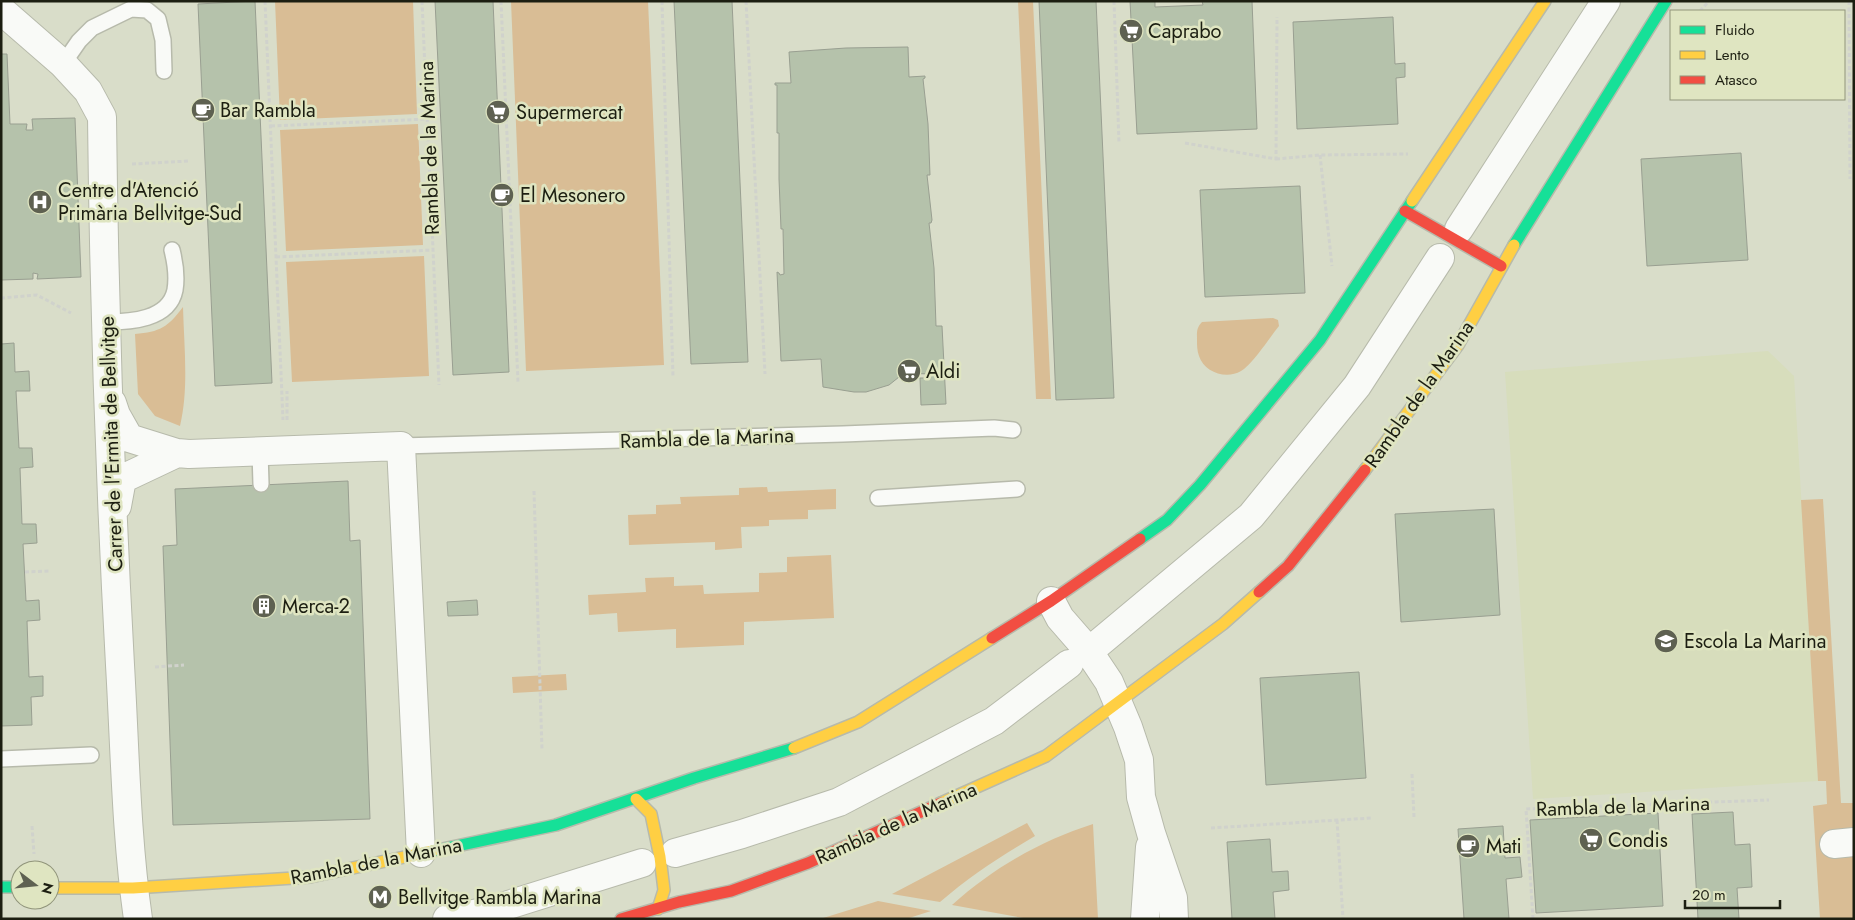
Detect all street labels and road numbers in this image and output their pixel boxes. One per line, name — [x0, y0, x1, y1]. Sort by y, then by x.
street label: Rambla de la Marina — [412, 61, 447, 235]
street label: Rambla de la Marina — [1358, 315, 1481, 474]
street label: Carrer de l'Ermita de Bellvitge — [93, 316, 130, 572]
street label: Rambla de la Marina — [620, 421, 794, 456]
street label: Rambla de la Marina — [811, 775, 982, 872]
street label: Rambla de la Marina — [1536, 789, 1710, 824]
street label: Rambla de la Marina — [288, 831, 464, 892]

